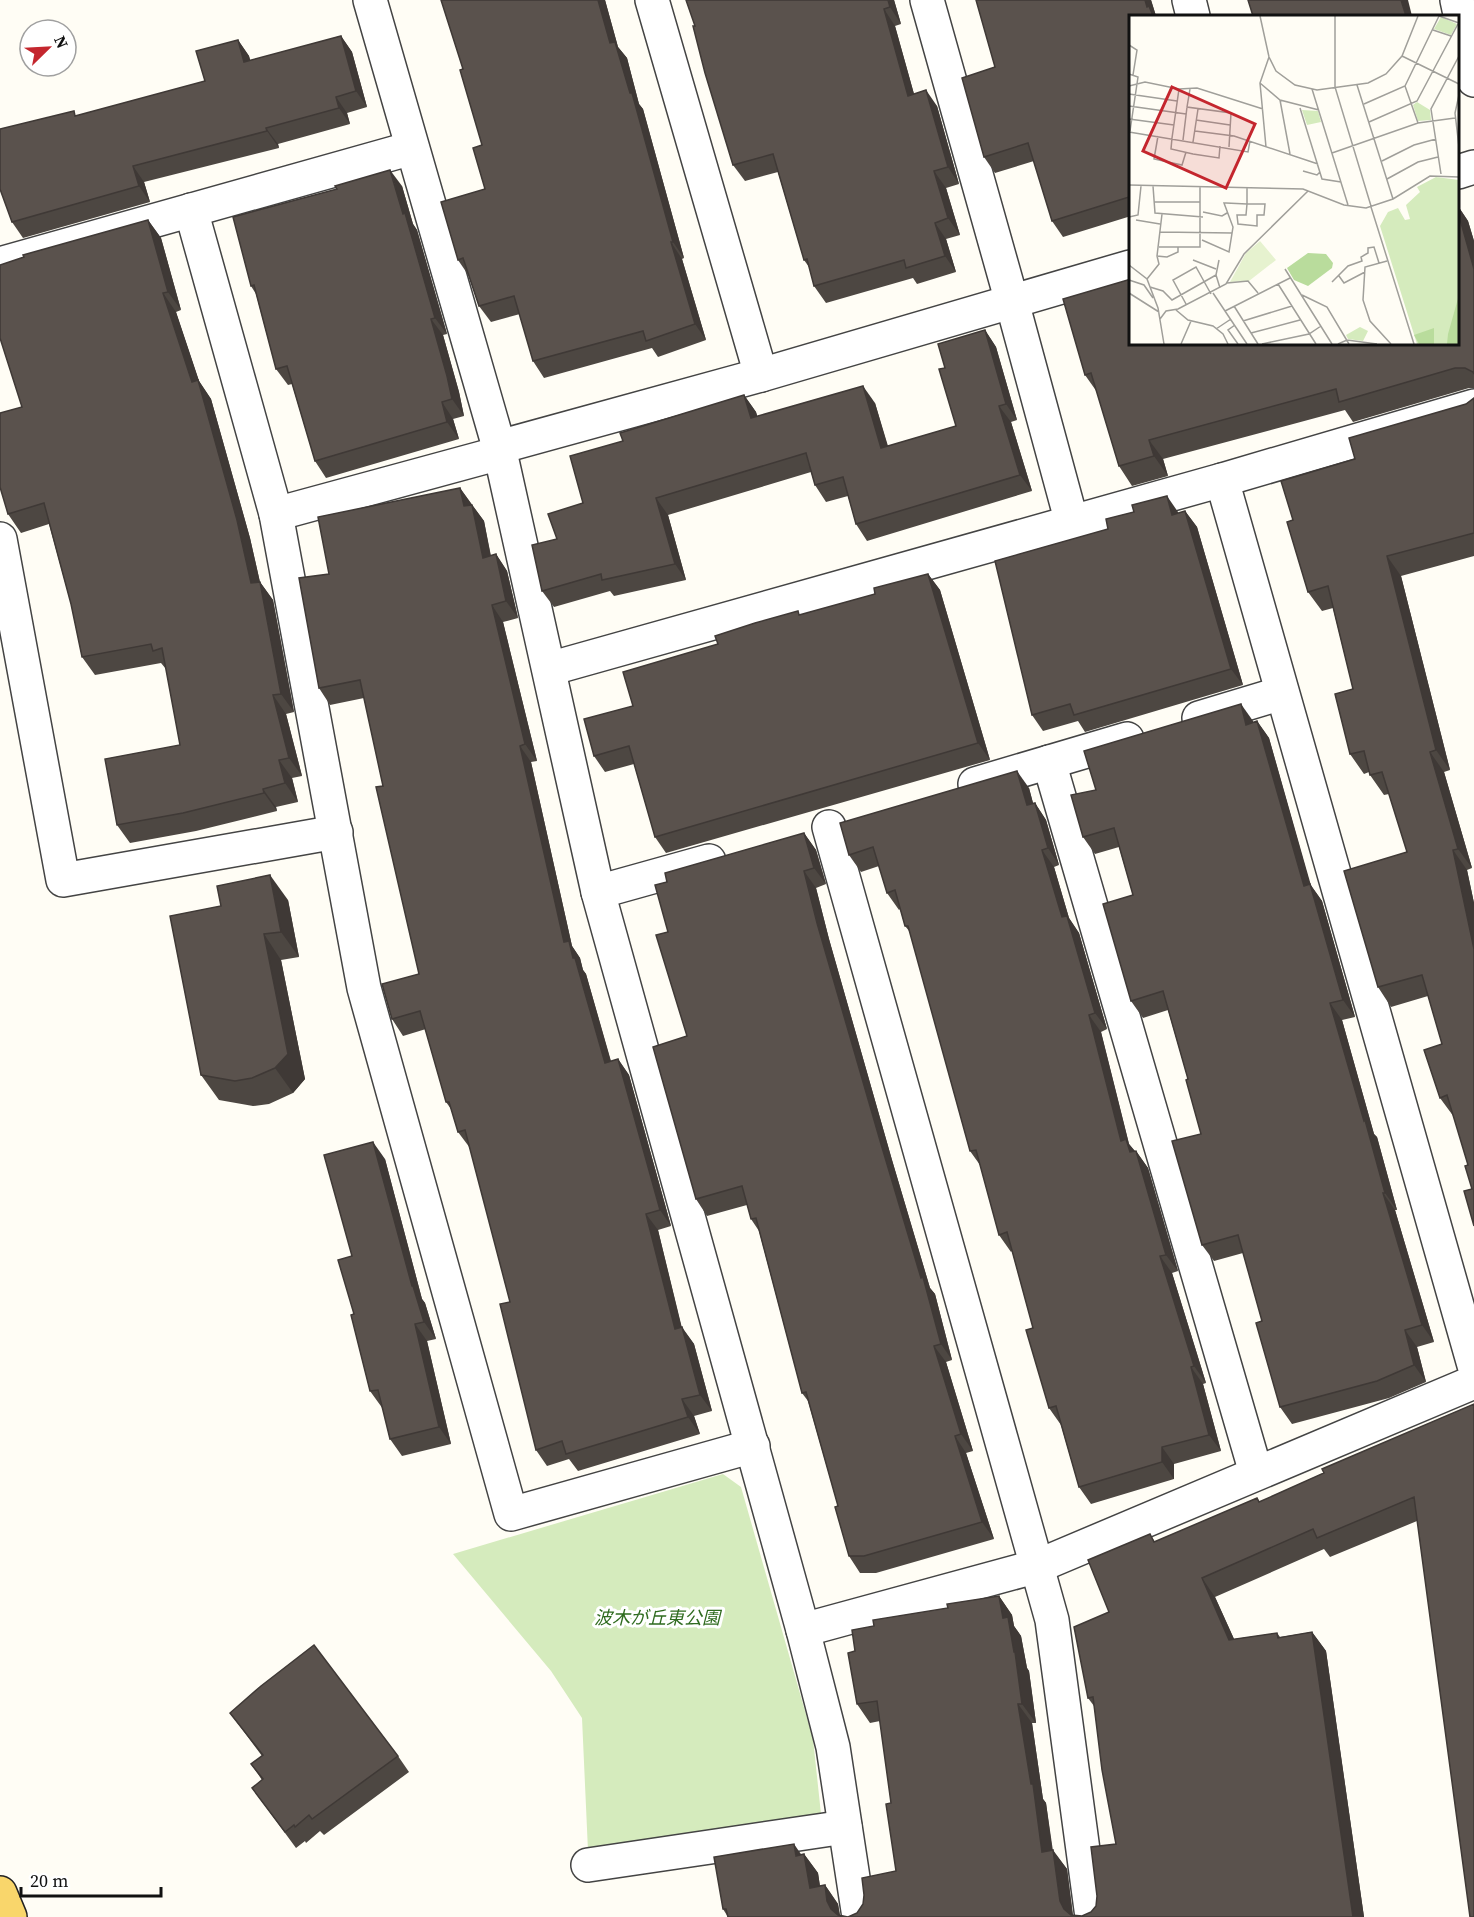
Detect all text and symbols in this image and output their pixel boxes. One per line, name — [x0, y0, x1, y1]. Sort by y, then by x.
inset map — [1129, 15, 1459, 345]
north arrow — [18, 18, 78, 78]
text: N — [49, 32, 74, 52]
park label: 波木が丘東公園 — [594, 1605, 723, 1630]
scale bar — [21, 1860, 160, 1898]
text: 20 m — [30, 1868, 68, 1893]

